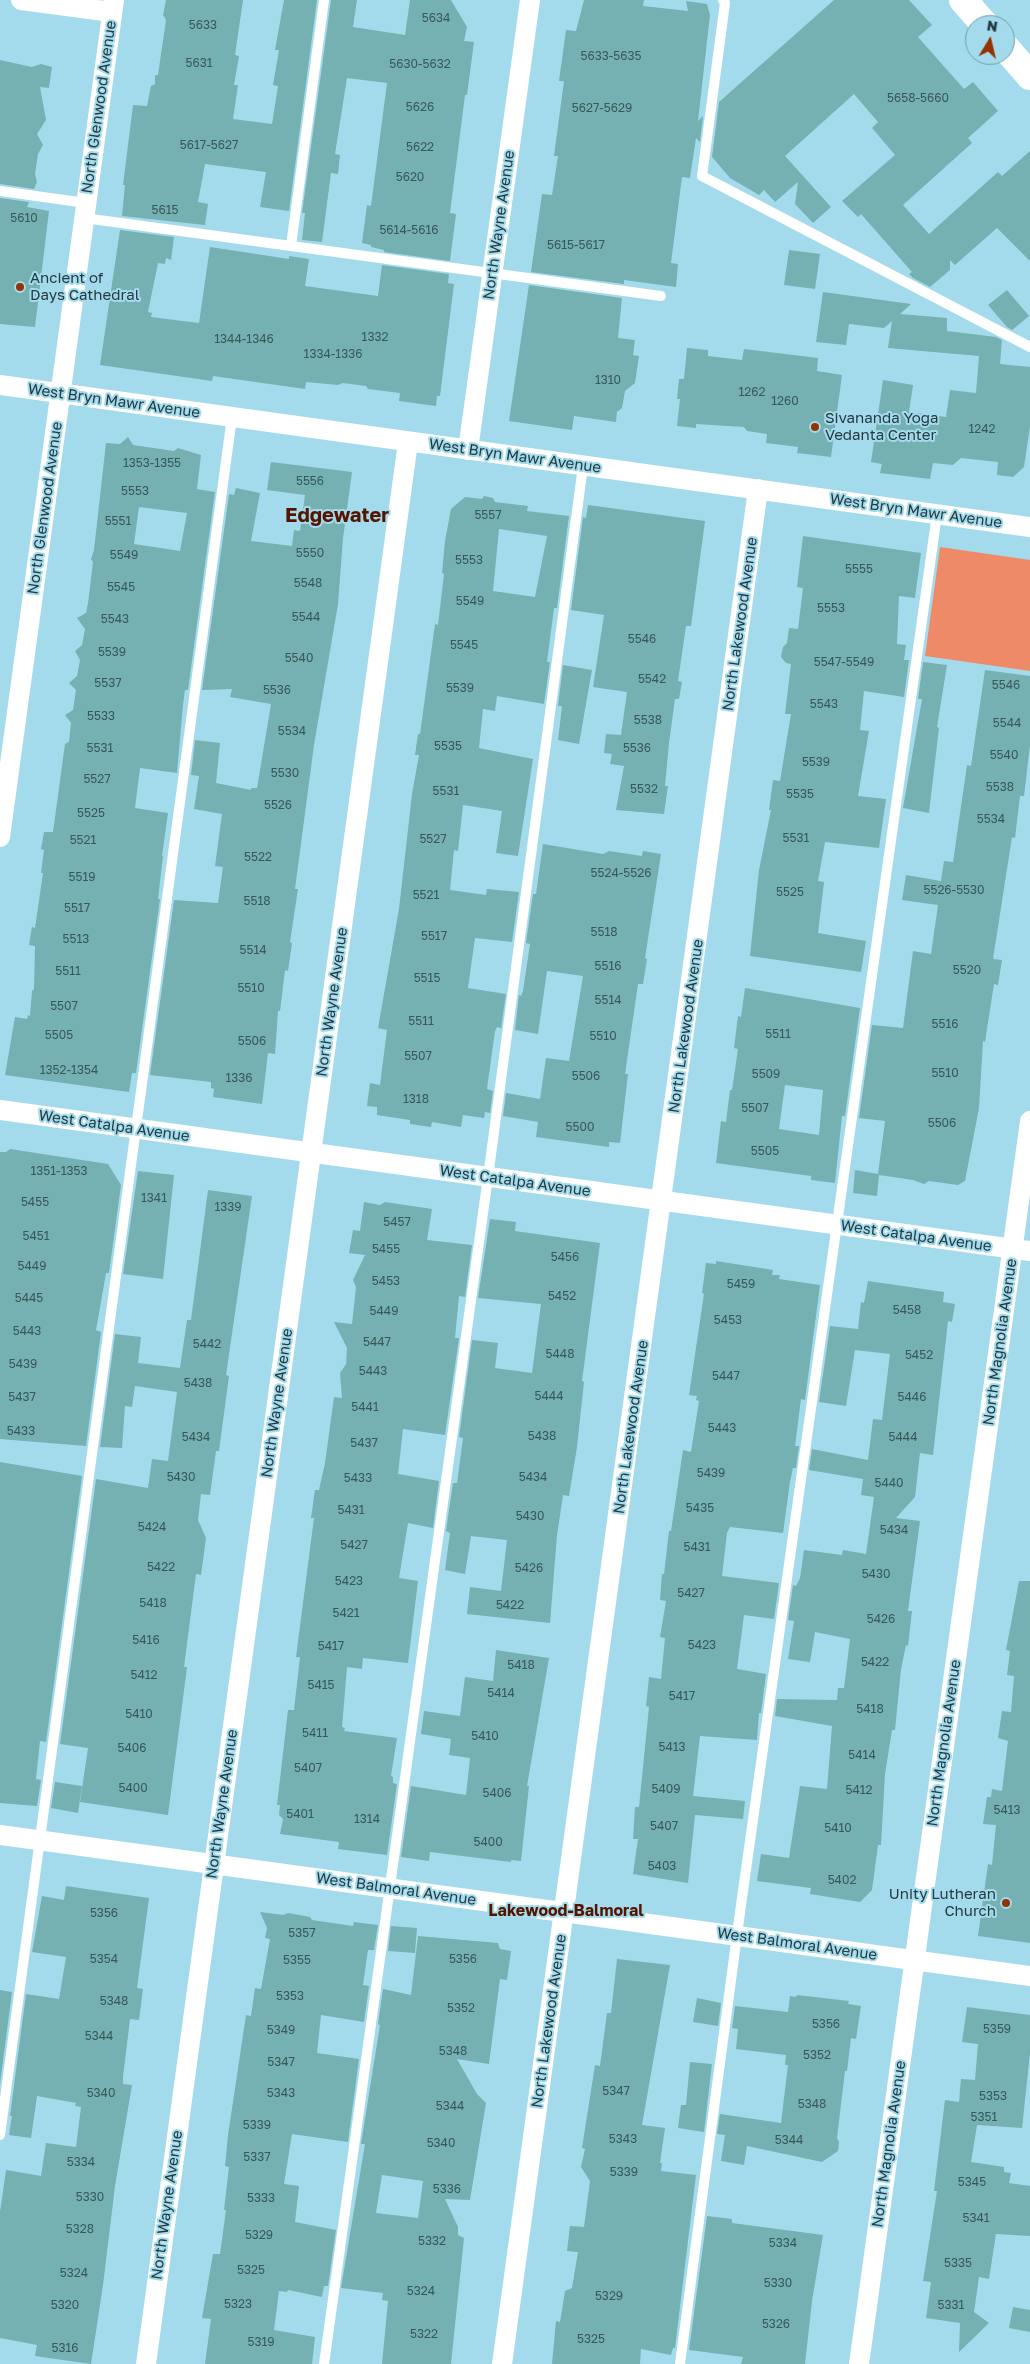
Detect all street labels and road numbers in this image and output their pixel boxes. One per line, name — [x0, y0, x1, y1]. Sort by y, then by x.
street label: North Glenwood Avenue — [78, 19, 120, 195]
street label: North Wayne Avenue — [480, 149, 518, 301]
street label: West Bryn Mawr Avenue — [27, 380, 201, 422]
street label: North Glenwood Avenue — [24, 420, 66, 596]
street label: West Bryn Mawr Avenue — [428, 435, 602, 477]
street label: West Bryn Mawr Avenue — [829, 490, 1003, 532]
street label: North Lakewood Avenue — [719, 536, 761, 712]
street label: North Wayne Avenue — [313, 926, 351, 1078]
street label: North Lakewood Avenue — [665, 938, 707, 1114]
street label: West Catalpa Avenue — [37, 1106, 191, 1146]
street label: West Catalpa Avenue — [438, 1161, 592, 1201]
street label: West Catalpa Avenue — [839, 1216, 993, 1256]
street label: North Magnolia Avenue — [979, 1257, 1021, 1427]
street label: North Wayne Avenue — [258, 1327, 296, 1479]
street label: North Lakewood Avenue — [610, 1339, 652, 1515]
street label: North Magnolia Avenue — [923, 1658, 965, 1828]
street label: North Wayne Avenue — [203, 1728, 241, 1880]
street label: West Balmoral Avenue — [315, 1869, 477, 1909]
street label: West Balmoral Avenue — [716, 1924, 878, 1964]
street label: North Lakewood Avenue — [528, 1933, 570, 2109]
street label: North Magnolia Avenue — [868, 2059, 910, 2229]
street label: North Wayne Avenue — [148, 2129, 186, 2281]

